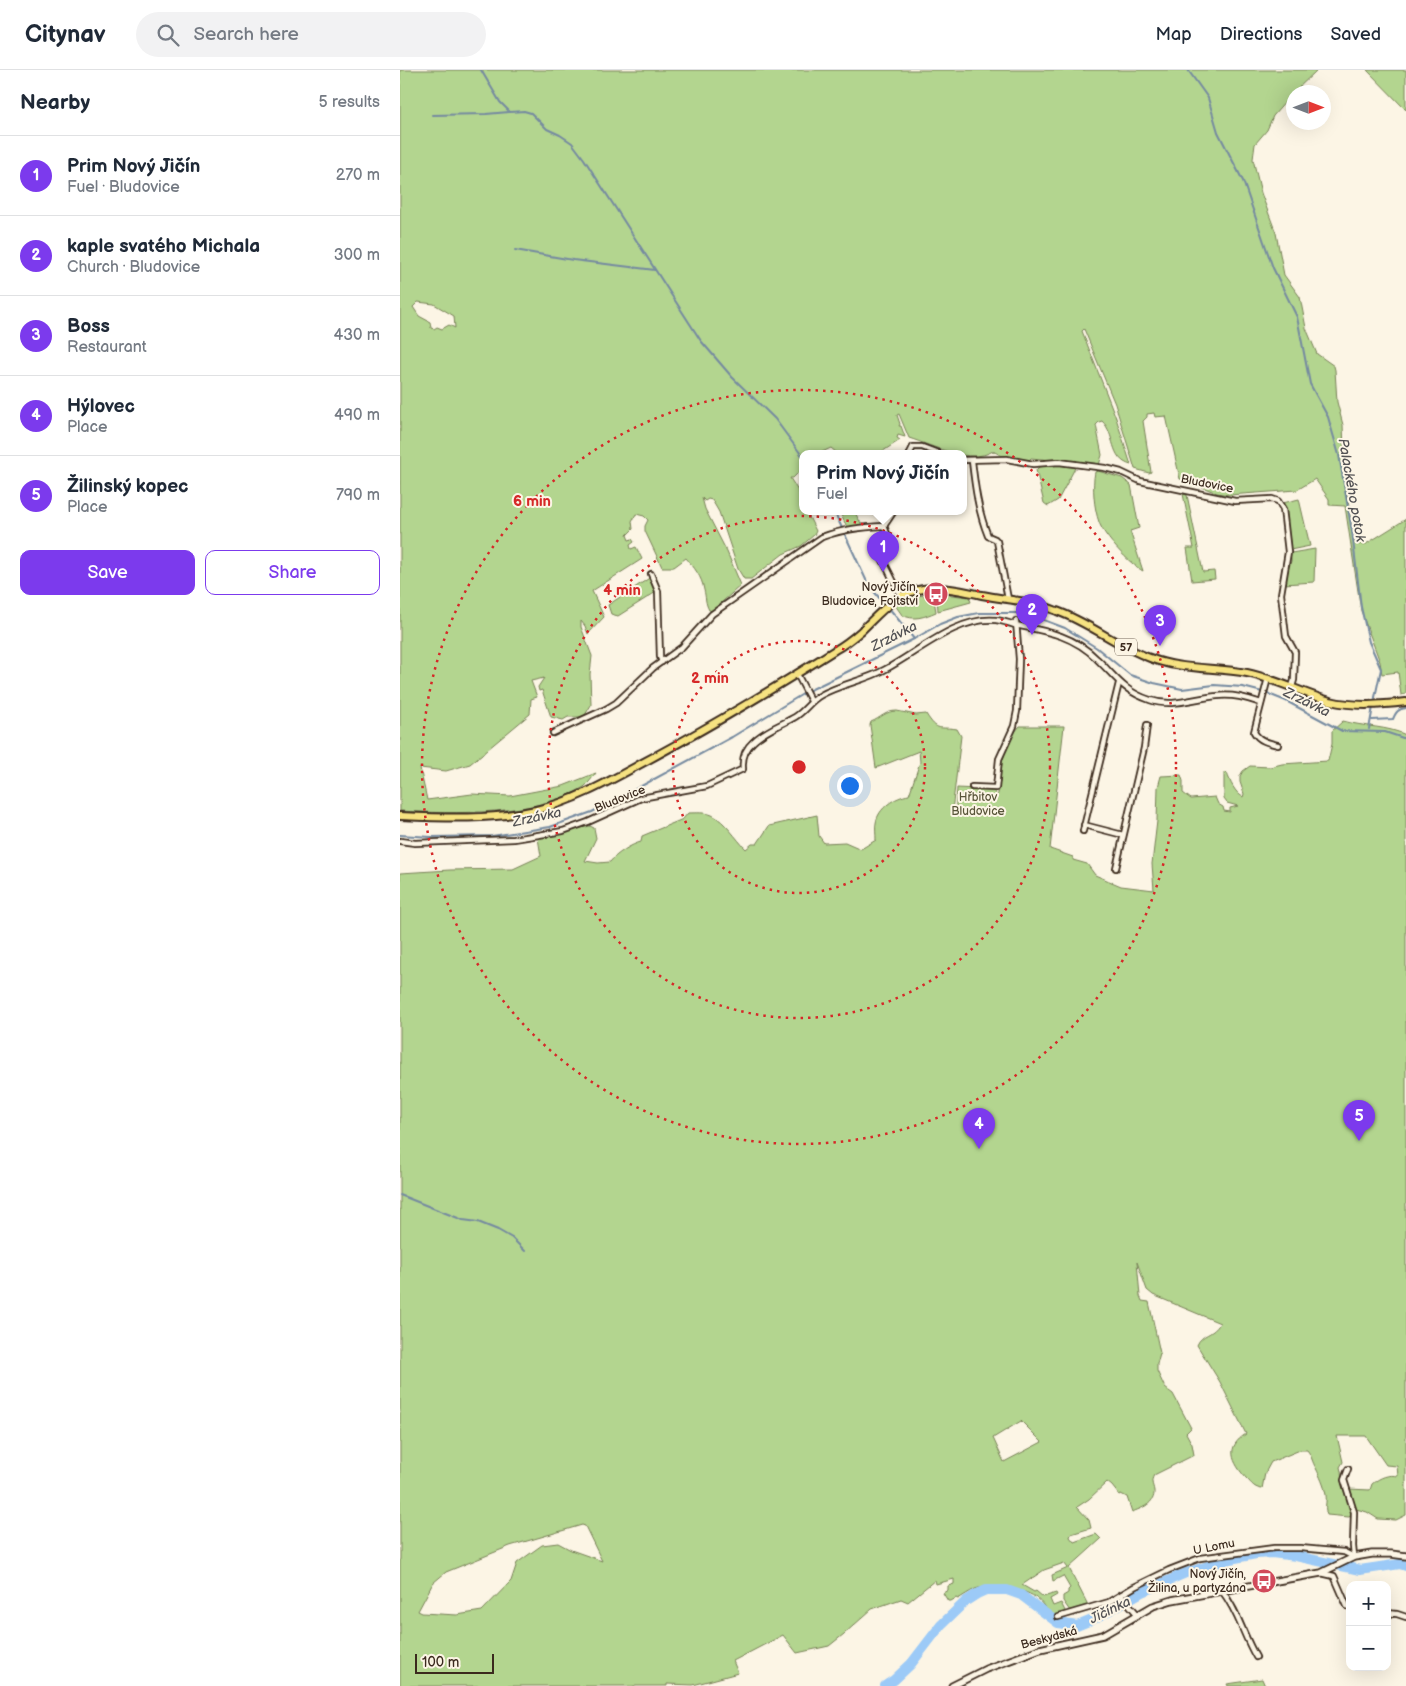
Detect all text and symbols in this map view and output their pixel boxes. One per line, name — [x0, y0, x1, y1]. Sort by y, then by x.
search box — [136, 12, 486, 57]
text: Citynav — [25, 20, 106, 49]
icon: search — [154, 21, 182, 49]
text: Search here — [194, 23, 299, 46]
text: Map — [1156, 24, 1192, 45]
text: Directions — [1220, 24, 1302, 45]
text: Saved — [1330, 24, 1381, 45]
north arrow — [1286, 85, 1331, 130]
text: Nearby — [20, 90, 90, 115]
text: 5 results — [318, 93, 380, 112]
text: Prim Nový Jičín — [67, 155, 200, 178]
text: 1 — [33, 166, 39, 185]
text: 270 m — [336, 166, 380, 185]
text: Fuel · Bludovice — [67, 178, 180, 197]
text: kaple svatého Michala — [67, 235, 260, 258]
text: 2 — [31, 246, 41, 265]
text: 300 m — [334, 246, 380, 265]
text: Church · Bludovice — [67, 258, 200, 277]
text: Boss — [67, 315, 110, 338]
text: 3 — [31, 326, 41, 345]
text: 430 m — [333, 326, 380, 345]
text: Restaurant — [67, 338, 147, 357]
text: Hýlovec — [67, 395, 135, 418]
text: 4 — [31, 406, 41, 425]
text: 490 m — [334, 406, 380, 425]
text: Place — [67, 418, 108, 437]
water label: Palackého potok — [1335, 437, 1370, 544]
popup — [799, 450, 967, 515]
text: Prim Nový Jičín — [816, 462, 950, 485]
street label: Bludovice — [1179, 472, 1235, 496]
text: Žilinský kopec — [67, 475, 188, 498]
text: Fuel — [816, 485, 848, 504]
text: 5 — [31, 486, 41, 505]
text: 790 m — [336, 486, 380, 505]
text: 6 min — [513, 492, 551, 511]
text: Place — [67, 498, 108, 517]
pin: 1 — [867, 531, 899, 572]
button: Save — [20, 550, 195, 595]
button: Share — [205, 550, 380, 595]
place label: Nový Jičín, Bludovice, Fojtství — [822, 580, 918, 609]
text: 4 min — [603, 581, 641, 600]
bus stop icon: Nový Jičín, Bludovice, Fojtství — [923, 581, 949, 607]
pin: 2 — [1016, 594, 1048, 635]
pin: 3 — [1144, 605, 1176, 646]
water label: Zrzávka — [867, 617, 920, 655]
road number: 57 — [1115, 638, 1137, 656]
text: 2 min — [691, 669, 729, 688]
water label: Zrzávka — [1280, 683, 1333, 720]
centre of rings — [790, 758, 808, 776]
your location — [837, 773, 863, 799]
street label: Bludovice — [592, 782, 648, 816]
park label: Hřbitov Bludovice — [951, 790, 1005, 819]
water label: Zrzávka — [510, 804, 563, 831]
pin: 5 — [1343, 1100, 1375, 1141]
pin: 4 — [963, 1108, 995, 1149]
street label: U Lomu — [1192, 1536, 1236, 1558]
place label: Nový Jičín, Žilina, u partyzána — [1147, 1567, 1246, 1596]
bus stop icon: Nový Jičín, Žilina, u partyzána — [1251, 1568, 1277, 1594]
map controls — [1346, 1581, 1391, 1671]
button: + — [1346, 1581, 1391, 1626]
water label: Jičínka — [1086, 1593, 1133, 1628]
street label: Beskydská — [1019, 1623, 1079, 1653]
button: − — [1346, 1626, 1391, 1671]
scale bar — [415, 1651, 494, 1674]
text: 100 m — [422, 1654, 459, 1671]

